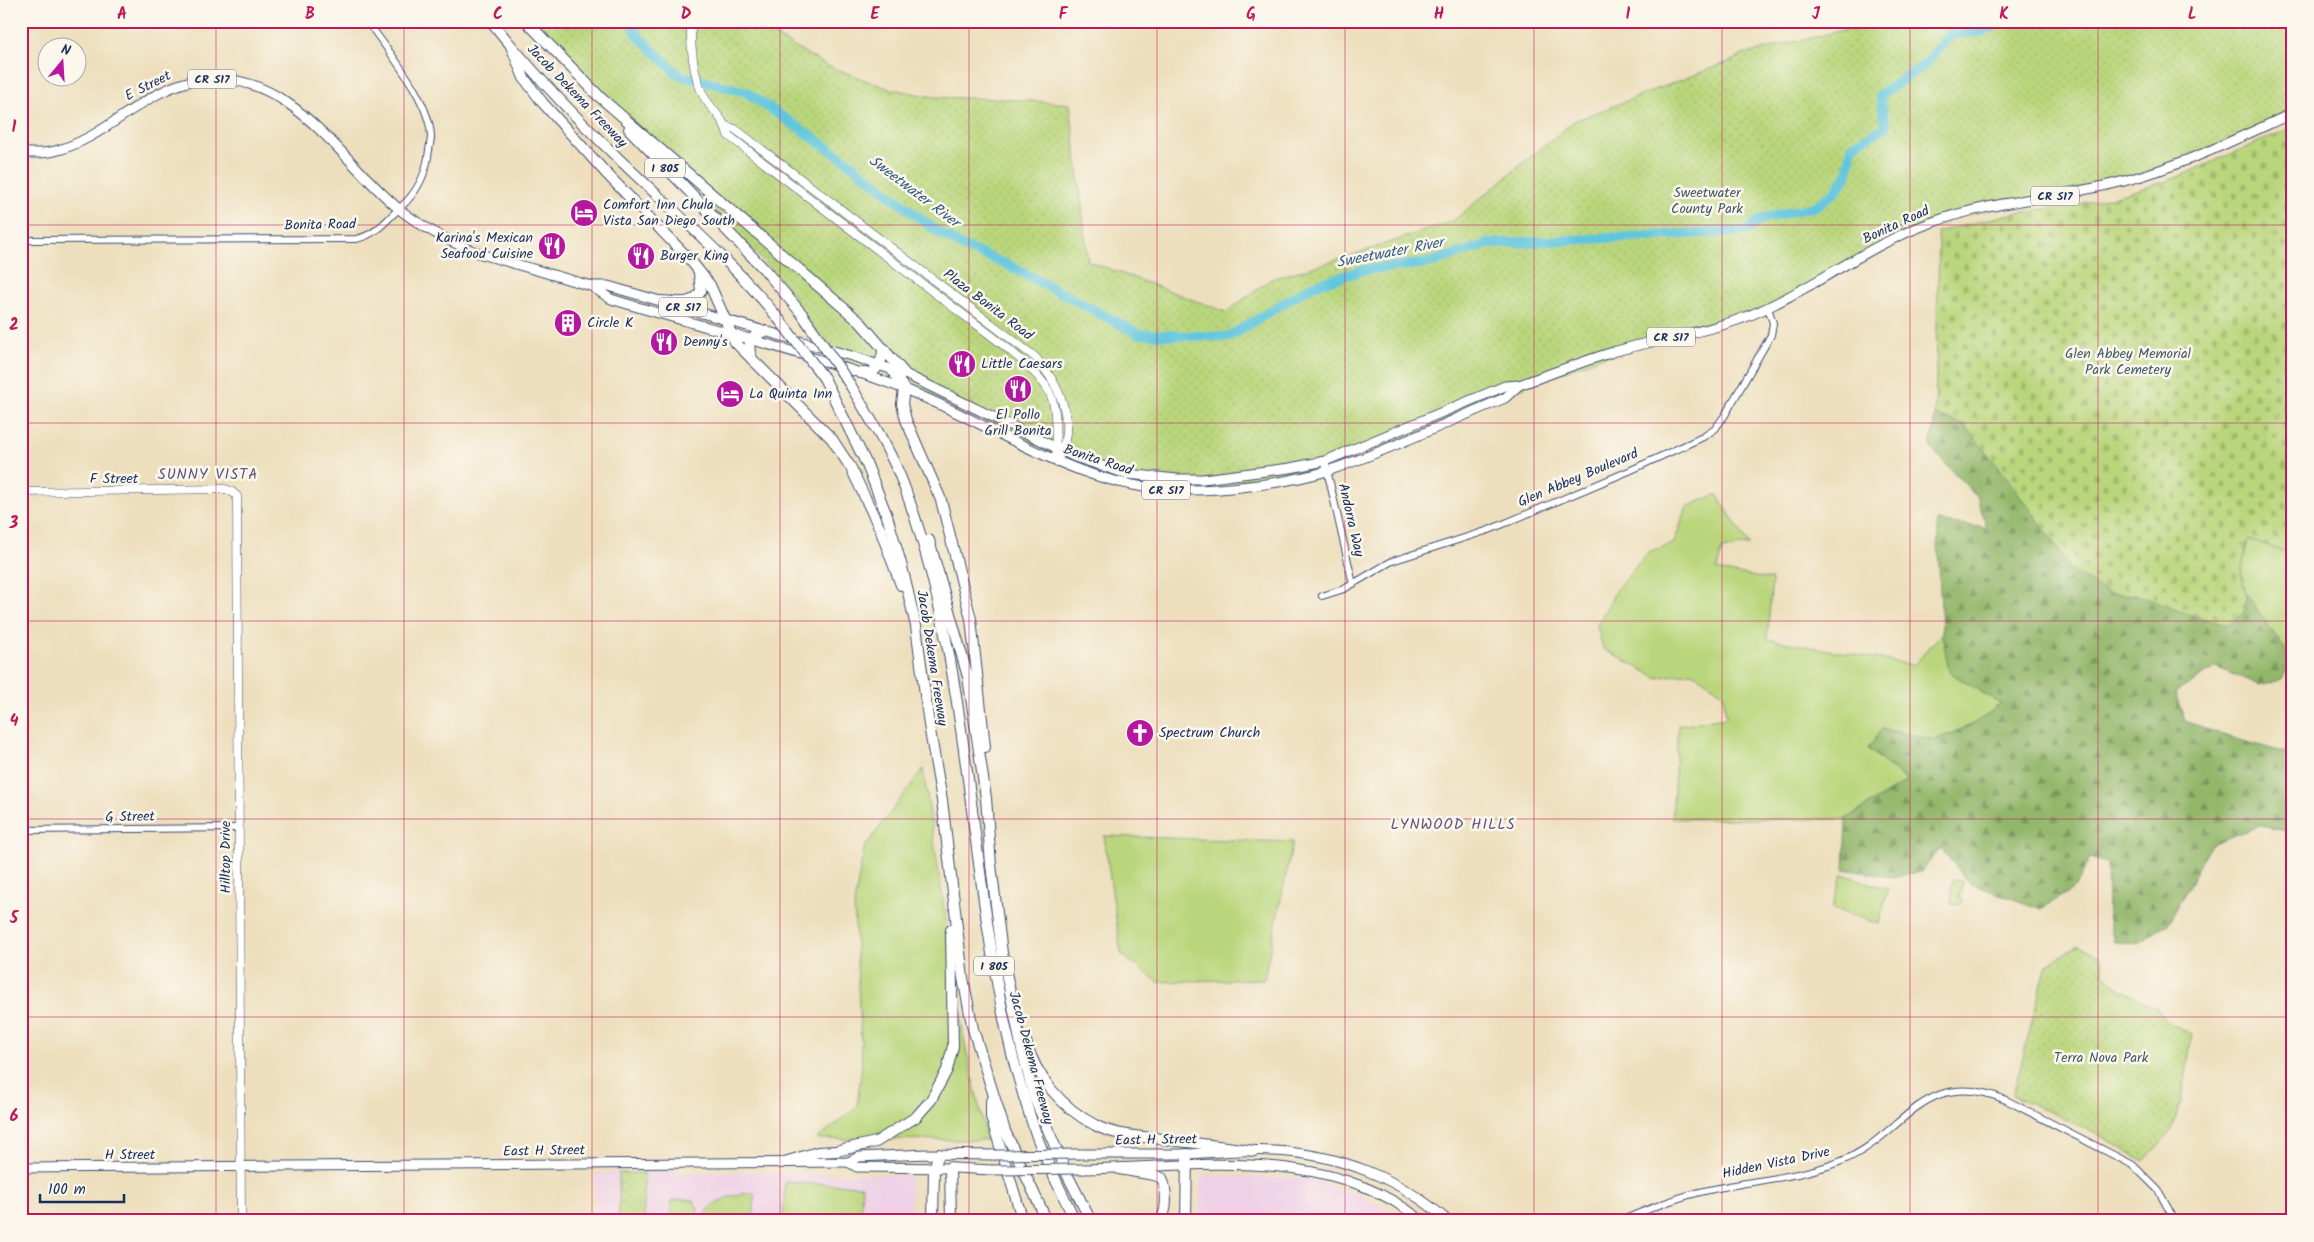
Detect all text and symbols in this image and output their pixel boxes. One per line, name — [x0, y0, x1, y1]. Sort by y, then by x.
text: A — [117, 2, 127, 27]
text: B — [305, 2, 315, 27]
text: C — [493, 2, 503, 27]
text: D — [681, 2, 692, 27]
text: E — [871, 2, 881, 27]
text: F — [1059, 2, 1069, 27]
text: G — [1246, 2, 1256, 27]
text: H — [1434, 2, 1444, 27]
text: I — [1626, 2, 1631, 27]
text: J — [1812, 2, 1821, 27]
text: K — [1999, 2, 2009, 27]
text: L — [2188, 2, 2196, 27]
north arrow — [38, 38, 88, 88]
text: N — [58, 39, 73, 62]
street label: Jacob Dekema Freeway — [521, 39, 633, 153]
street label: E Street — [121, 65, 175, 107]
road number: CR S17 — [188, 70, 236, 88]
text: 1 — [12, 115, 17, 140]
water label: Sweetwater River — [863, 150, 967, 236]
road number: I 805 — [645, 158, 685, 178]
park label: Sweetwater County Park — [1671, 182, 1743, 220]
road number: CR S17 — [2031, 187, 2079, 206]
place label: Comfort Inn Chula Vista San Diego South — [603, 194, 735, 232]
hotel icon: Comfort Inn Chula Vista San Diego South — [569, 198, 599, 228]
street label: Bonita Road — [1859, 199, 1934, 250]
street label: Bonita Road — [284, 213, 357, 237]
place label: Karina's Mexican Seafood Cuisine — [436, 227, 534, 265]
water label: Sweetwater River — [1335, 230, 1448, 275]
restaurant icon: Karina's Mexican Seafood Cuisine — [537, 231, 567, 261]
restaurant icon: Burger King — [626, 241, 656, 271]
place label: Burger King — [660, 245, 729, 267]
street label: Plaza Bonita Road — [938, 264, 1038, 347]
road number: CR S17 — [659, 298, 707, 316]
building icon: Circle K — [553, 308, 583, 338]
place label: Circle K — [587, 312, 634, 334]
text: 2 — [9, 313, 19, 338]
restaurant icon: Denny's — [649, 327, 679, 357]
road number: CR S17 — [1647, 328, 1695, 347]
place label: Denny's — [683, 331, 728, 353]
park label: Glen Abbey Memorial Park Cemetery — [2065, 343, 2191, 381]
restaurant icon: Little Caesars — [947, 349, 977, 379]
place label: Little Caesars — [981, 353, 1063, 375]
restaurant icon: El Pollo Grill Bonita — [1003, 374, 1033, 404]
hotel icon: La Quinta Inn — [715, 379, 745, 409]
place label: La Quinta Inn — [749, 383, 832, 405]
place label: El Pollo Grill Bonita — [984, 404, 1052, 442]
street label: Bonita Road — [1060, 438, 1136, 482]
street label: Glen Abbey Boulevard — [1514, 442, 1643, 513]
district label: SUNNY VISTA — [158, 463, 258, 487]
street label: F Street — [90, 468, 139, 490]
road number: CR S17 — [1142, 480, 1190, 500]
street label: Andorra Way — [1332, 481, 1370, 559]
text: 3 — [9, 511, 19, 536]
street label: Jacob Dekema Freeway — [910, 588, 954, 728]
text: 4 — [10, 709, 19, 734]
church icon: Spectrum Church — [1125, 718, 1155, 748]
place label: Spectrum Church — [1159, 722, 1260, 744]
street label: G Street — [105, 806, 156, 828]
district label: LYNWOOD HILLS — [1391, 813, 1515, 837]
street label: Hilltop Drive — [215, 820, 237, 893]
text: 5 — [9, 906, 20, 931]
road number: I 805 — [974, 956, 1014, 976]
street label: Jacob Dekema Freeway — [1003, 989, 1060, 1128]
park label: Terra Nova Park — [2054, 1047, 2149, 1069]
text: 6 — [10, 1104, 19, 1129]
street label: East H Street — [1115, 1128, 1198, 1152]
street label: East H Street — [503, 1139, 586, 1163]
street label: Hidden Vista Drive — [1720, 1141, 1833, 1185]
street label: H Street — [105, 1144, 156, 1166]
scale bar — [40, 1172, 124, 1204]
text: 100 m — [48, 1178, 86, 1202]

